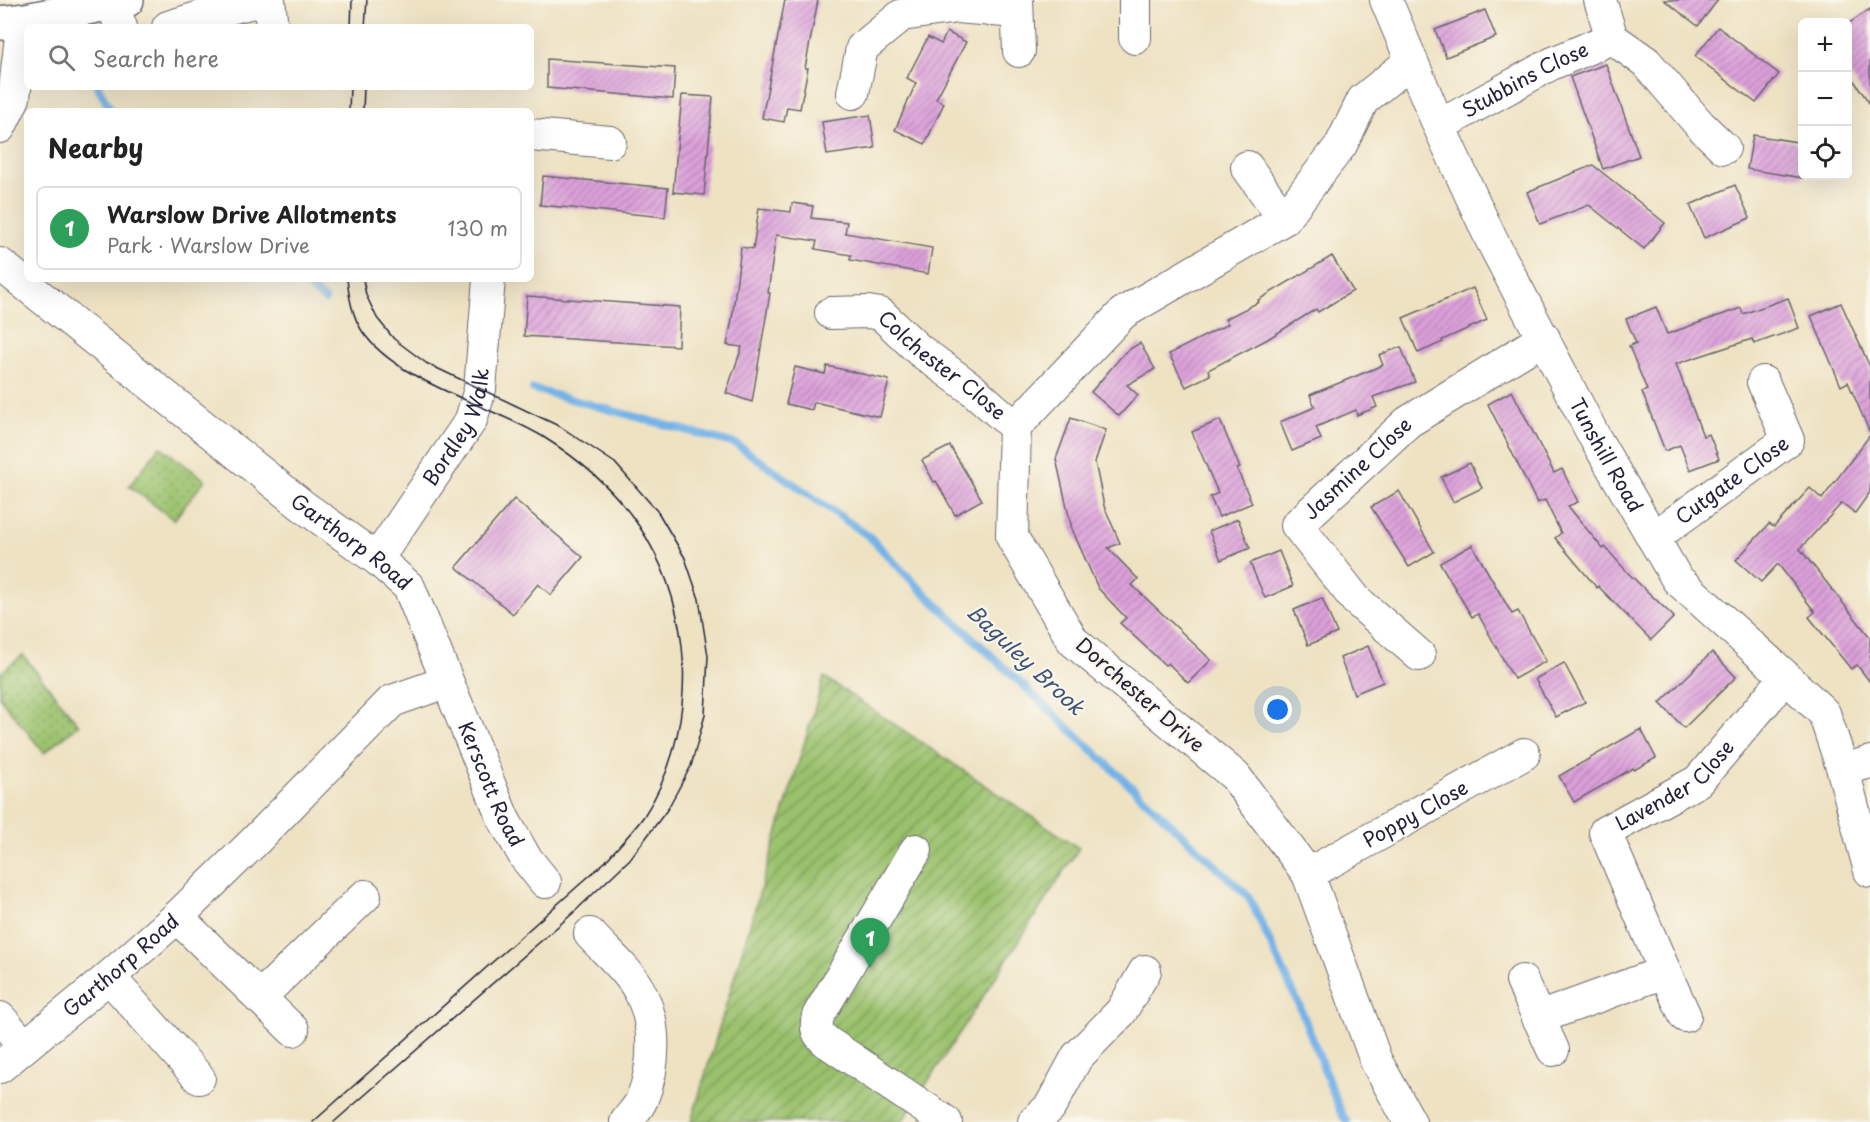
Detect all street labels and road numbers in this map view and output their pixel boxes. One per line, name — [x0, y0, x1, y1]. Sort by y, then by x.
street label: Stubbins Close — [1456, 34, 1593, 124]
street label: Colchester Close — [872, 303, 1013, 426]
street label: Bordley Walk — [415, 367, 496, 491]
street label: Tunshill Road — [1563, 392, 1651, 518]
street label: Jasmine Close — [1296, 410, 1418, 526]
street label: Cutgate Close — [1669, 428, 1795, 531]
street label: Garthorp Road — [285, 486, 419, 597]
street label: Dorchester Drive — [1070, 630, 1212, 759]
street label: Kerscott Road — [451, 717, 532, 852]
street label: Lavender Close — [1609, 733, 1741, 838]
street label: Poppy Close — [1357, 772, 1473, 855]
street label: Garthorp Road — [56, 906, 185, 1023]

